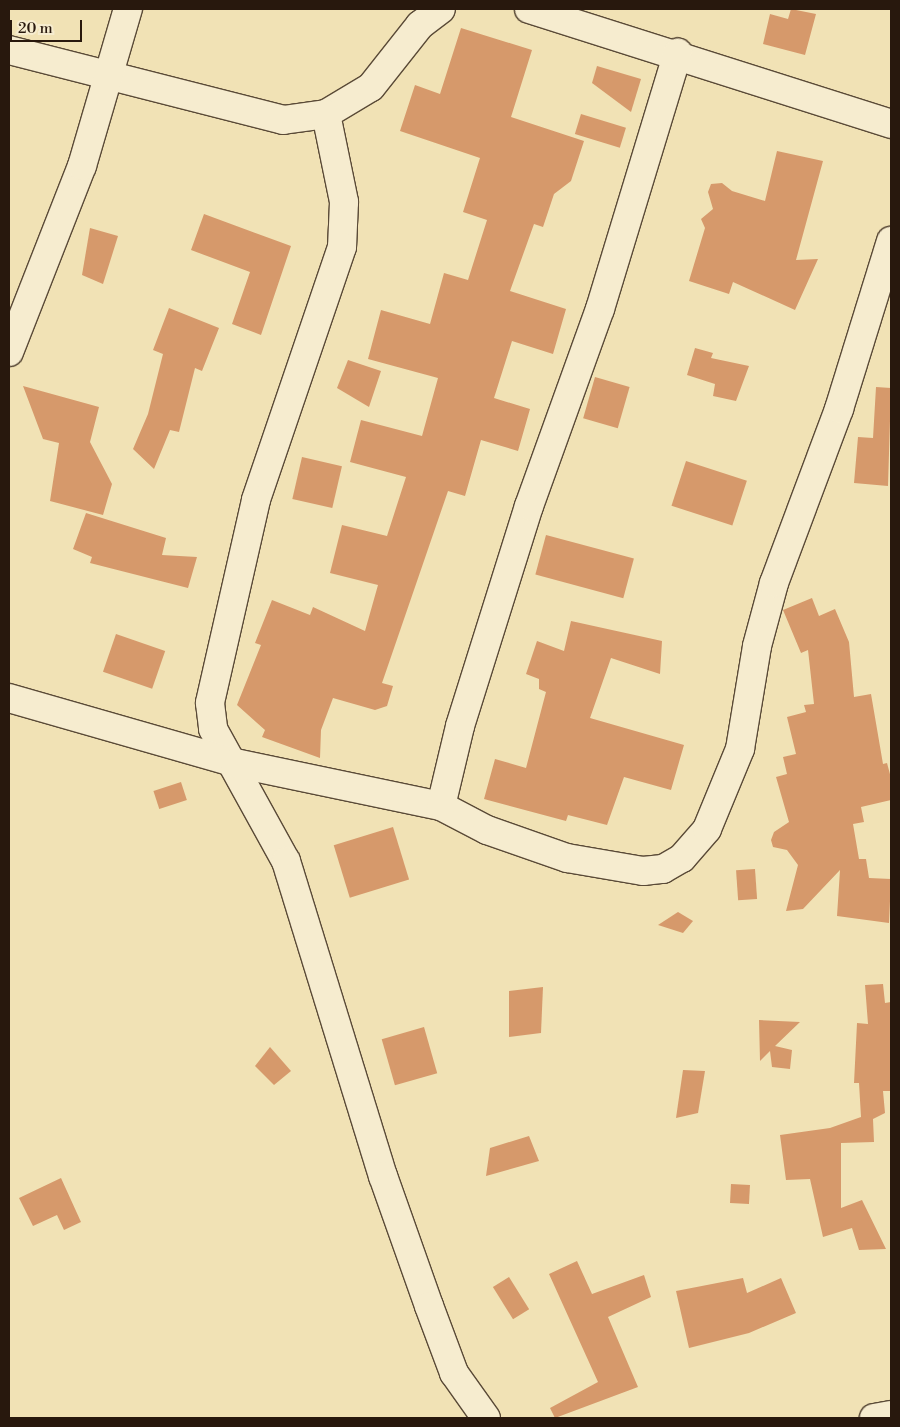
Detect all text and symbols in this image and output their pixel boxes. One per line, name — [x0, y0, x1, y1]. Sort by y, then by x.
scale bar — [12, 10, 85, 42]
text: 20 m — [18, 19, 53, 38]

